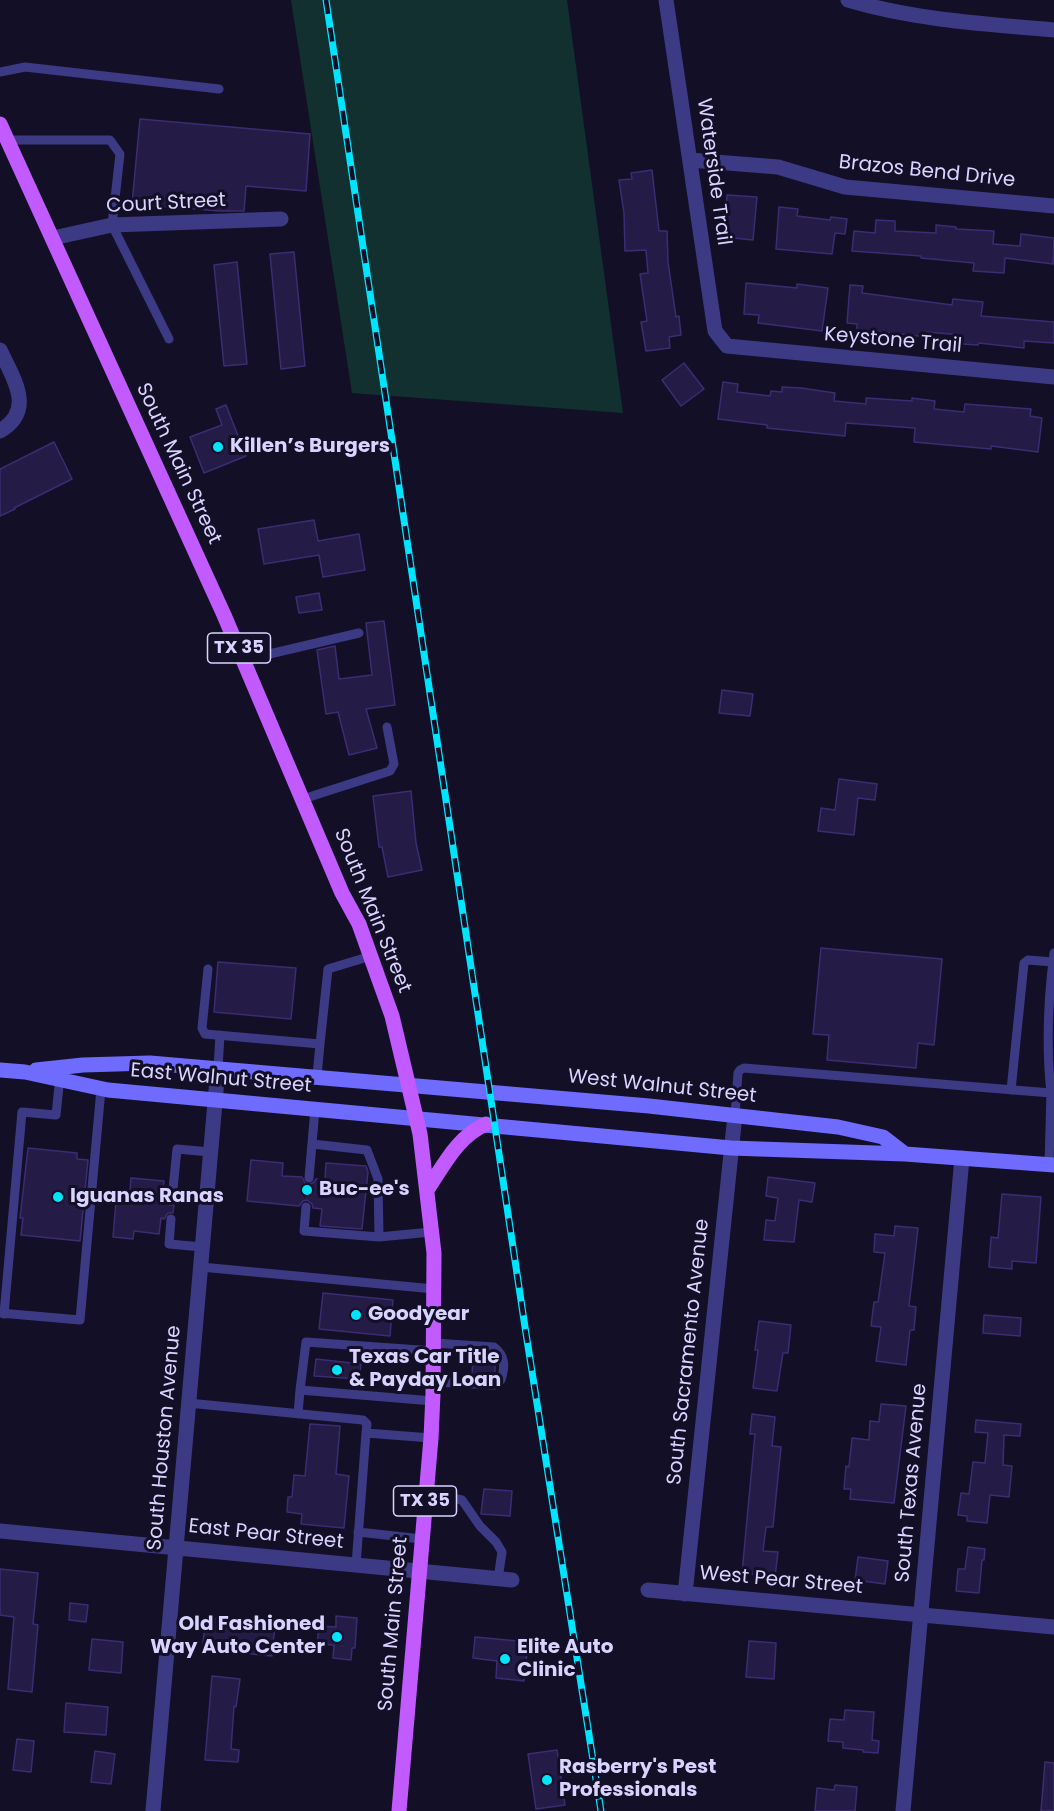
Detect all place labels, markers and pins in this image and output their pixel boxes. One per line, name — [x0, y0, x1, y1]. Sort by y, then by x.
place label: Killen’s Burgers — [230, 435, 390, 459]
marker: Killen’s Burgers — [211, 440, 225, 454]
place label: Buc-ee's — [319, 1178, 410, 1202]
marker: Buc-ee's — [300, 1183, 314, 1197]
place label: Iguanas Ranas — [70, 1185, 224, 1209]
marker: Iguanas Ranas — [51, 1190, 65, 1204]
place label: Goodyear — [368, 1303, 469, 1327]
marker: Goodyear — [349, 1308, 363, 1322]
place label: Texas Car Title & Payday Loan — [349, 1346, 501, 1393]
marker: Texas Car Title & Payday Loan — [330, 1363, 344, 1377]
place label: Old Fashioned Way Auto Center — [150, 1613, 325, 1660]
marker: Old Fashioned Way Auto Center — [330, 1630, 344, 1644]
place label: Elite Auto Clinic — [517, 1636, 613, 1683]
marker: Elite Auto Clinic — [498, 1652, 512, 1666]
place label: Rasberry's Pest Professionals — [559, 1756, 716, 1803]
marker: Rasberry's Pest Professionals — [540, 1773, 554, 1787]

